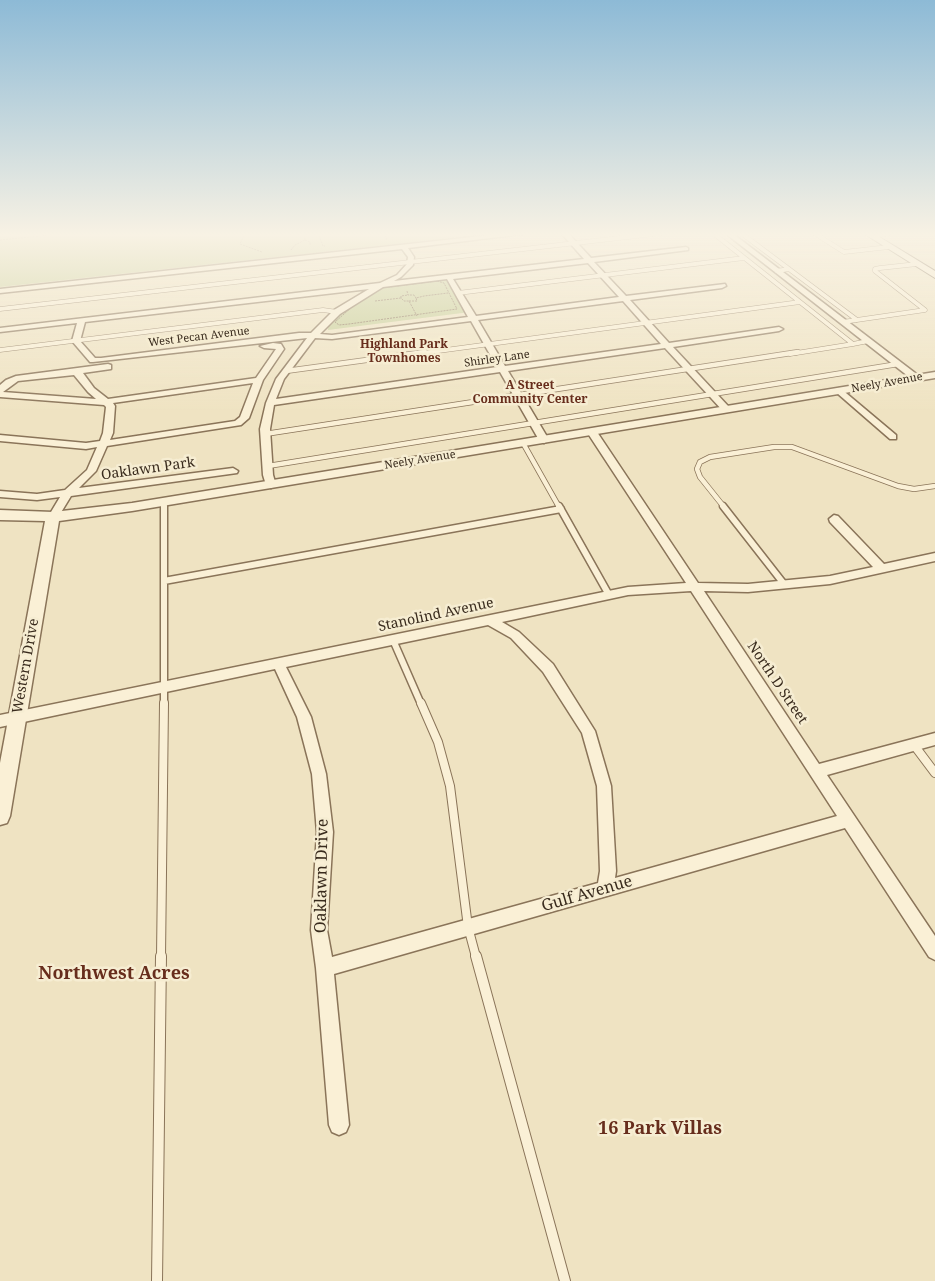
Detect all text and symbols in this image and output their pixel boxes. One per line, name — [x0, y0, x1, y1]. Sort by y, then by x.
street label: West Pecan Avenue — [148, 324, 250, 350]
district label: Highland Park Townhomes — [360, 338, 448, 366]
street label: Shirley Lane — [463, 348, 531, 370]
street label: Neely Avenue — [850, 370, 924, 396]
district label: A Street Community Center — [472, 379, 588, 407]
street label: Neely Avenue — [383, 448, 457, 472]
street label: Oaklawn Park — [100, 454, 196, 484]
street label: Stanolind Avenue — [377, 595, 495, 635]
street label: Western Drive — [9, 617, 43, 715]
street label: North D Street — [743, 639, 811, 727]
street label: Oaklawn Drive — [311, 819, 333, 933]
street label: Gulf Avenue — [539, 872, 635, 916]
district label: Northwest Acres — [38, 963, 190, 985]
district label: 16 Park Villas — [598, 1118, 722, 1140]

